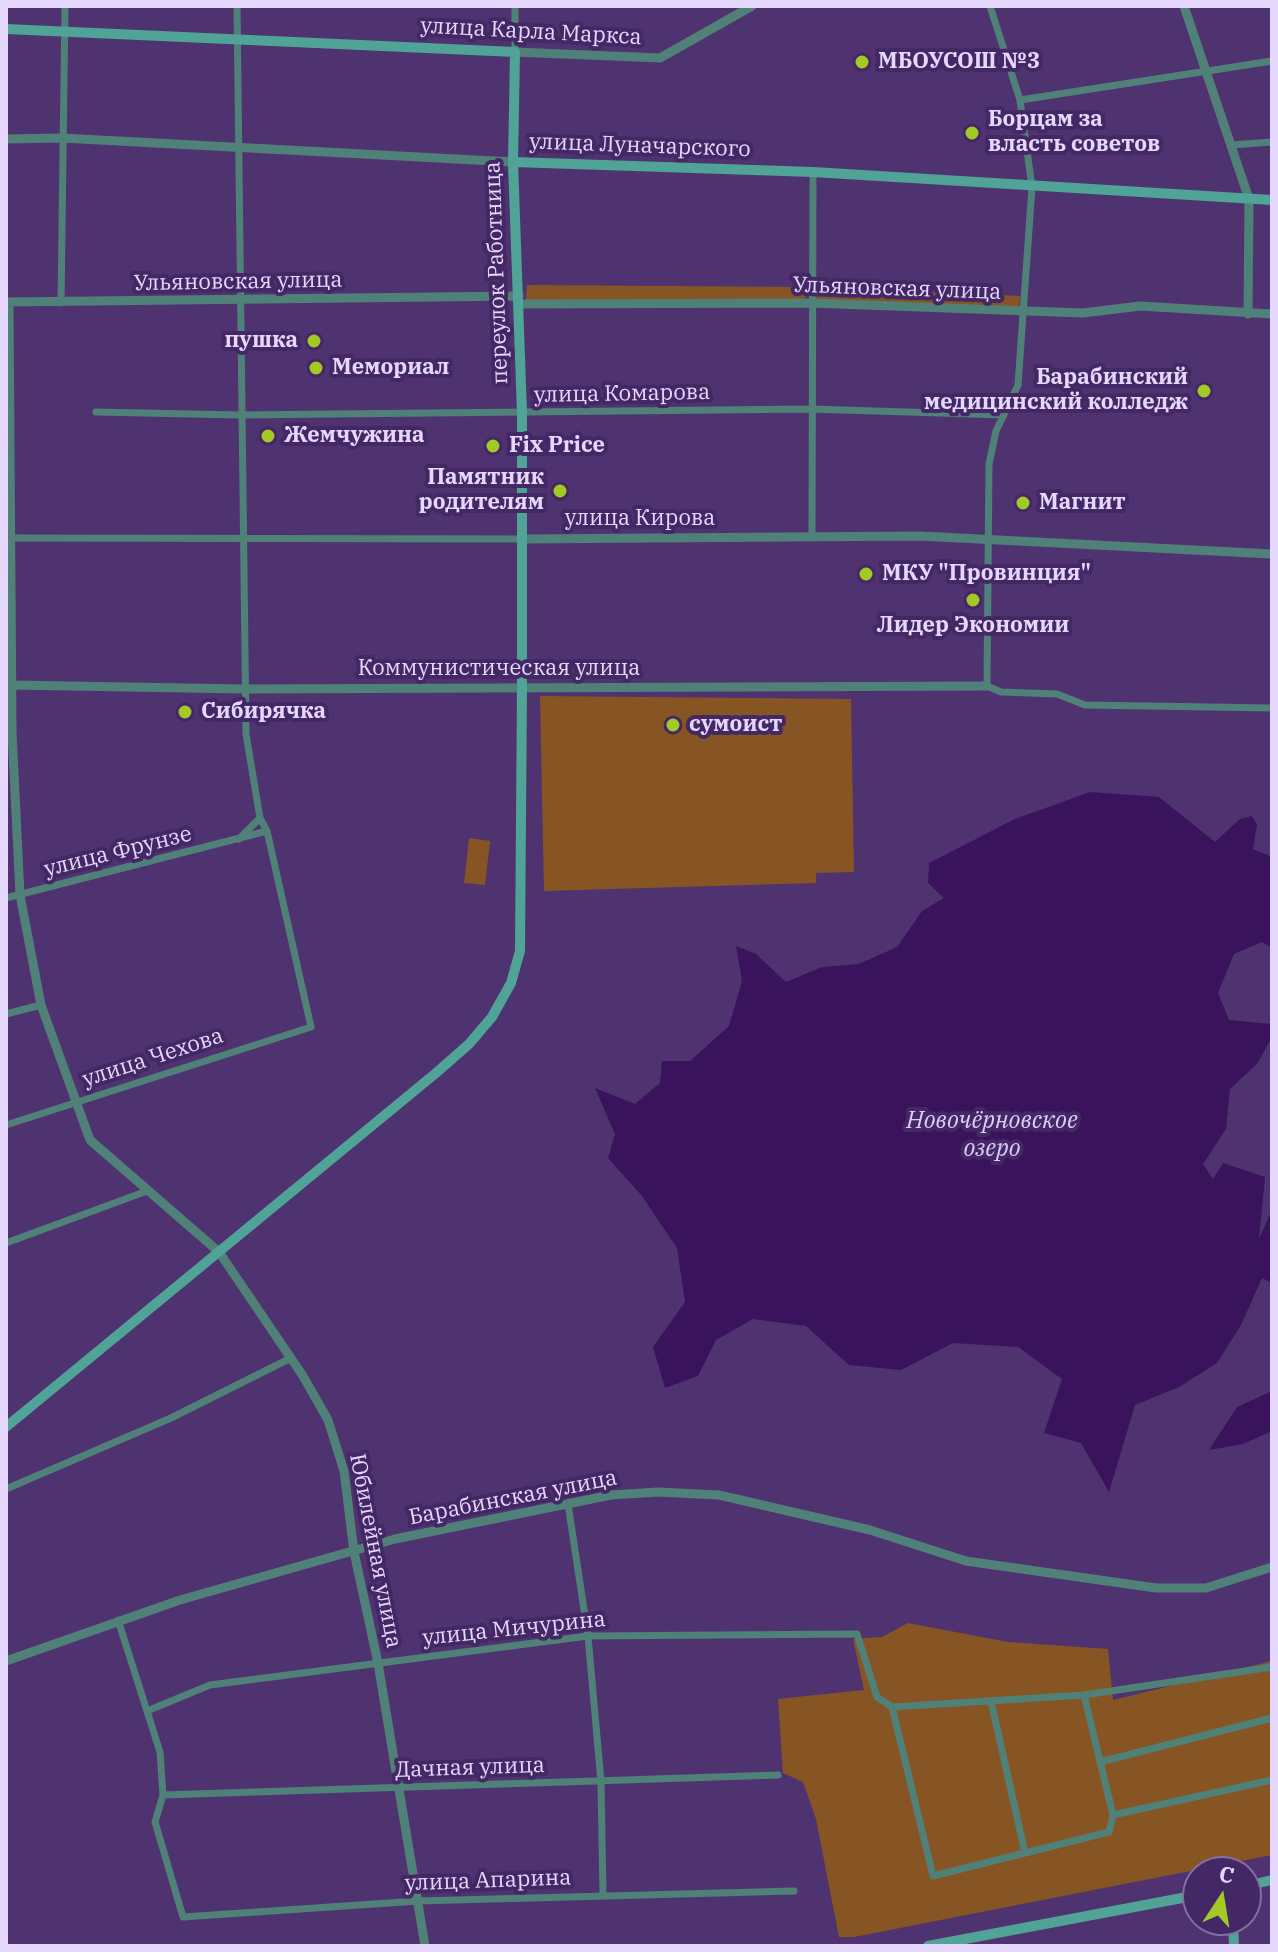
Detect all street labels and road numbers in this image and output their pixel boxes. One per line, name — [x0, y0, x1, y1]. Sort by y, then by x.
street label: улица Карла Маркса — [420, 13, 642, 51]
street label: улица Луначарского — [529, 129, 751, 163]
street label: переулок Работница — [480, 161, 514, 385]
street label: Ульяновская улица — [133, 267, 343, 297]
street label: Ульяновская улица — [792, 272, 1002, 306]
street label: улица Комарова — [534, 379, 710, 409]
street label: улица Кирова — [565, 506, 715, 532]
street label: Коммунистическая улица — [358, 656, 640, 682]
street label: улица Фрунзе — [42, 821, 194, 883]
street label: улица Чехова — [79, 1023, 227, 1093]
street label: Юбилейная улица — [343, 1452, 407, 1650]
street label: Барабинская улица — [407, 1465, 619, 1531]
street label: улица Мичурина — [421, 1606, 607, 1652]
street label: Дачная улица — [395, 1752, 545, 1784]
street label: улица Апарина — [404, 1865, 572, 1897]

